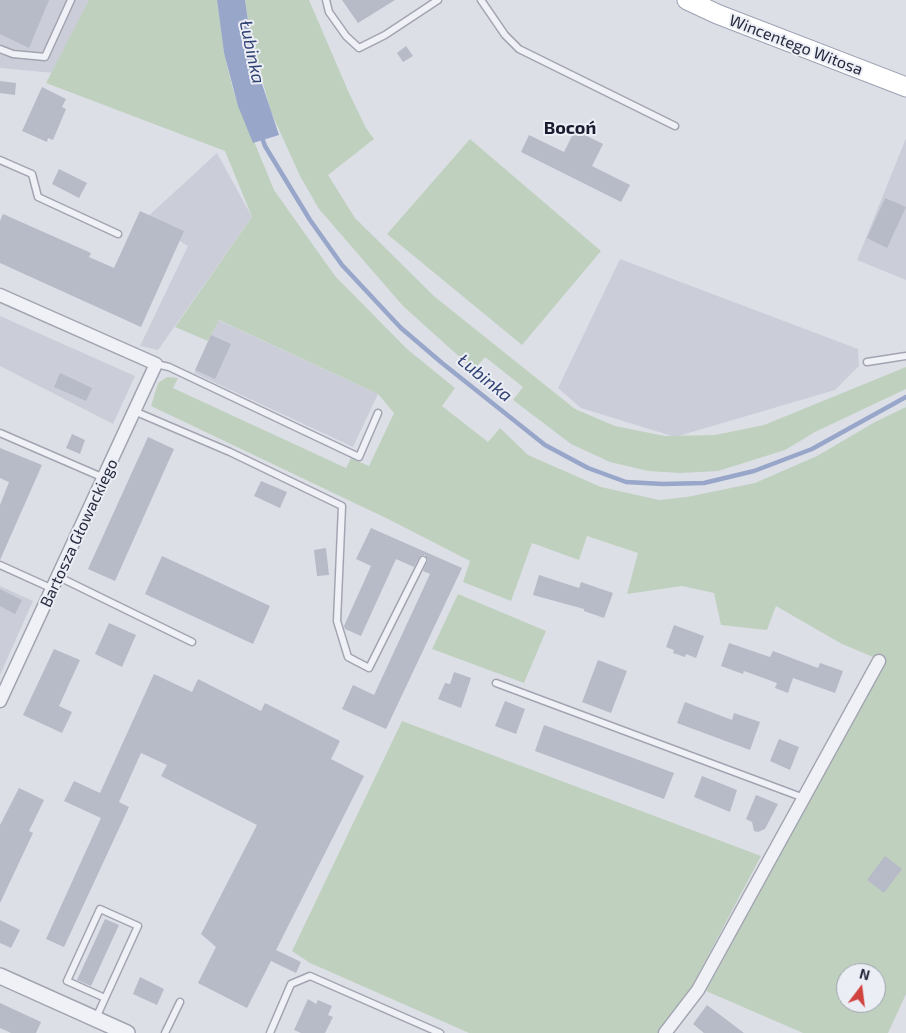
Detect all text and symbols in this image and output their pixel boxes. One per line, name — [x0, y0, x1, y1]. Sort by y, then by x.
street label: Wincentego Witosa — [727, 11, 865, 79]
water label: Łubinka — [235, 18, 269, 86]
district label: Bocoń — [544, 117, 596, 139]
water label: Łubinka — [453, 349, 517, 407]
street label: Bartosza Głowackiego — [36, 456, 122, 610]
north arrow — [836, 963, 886, 1013]
text: N — [858, 964, 872, 984]

